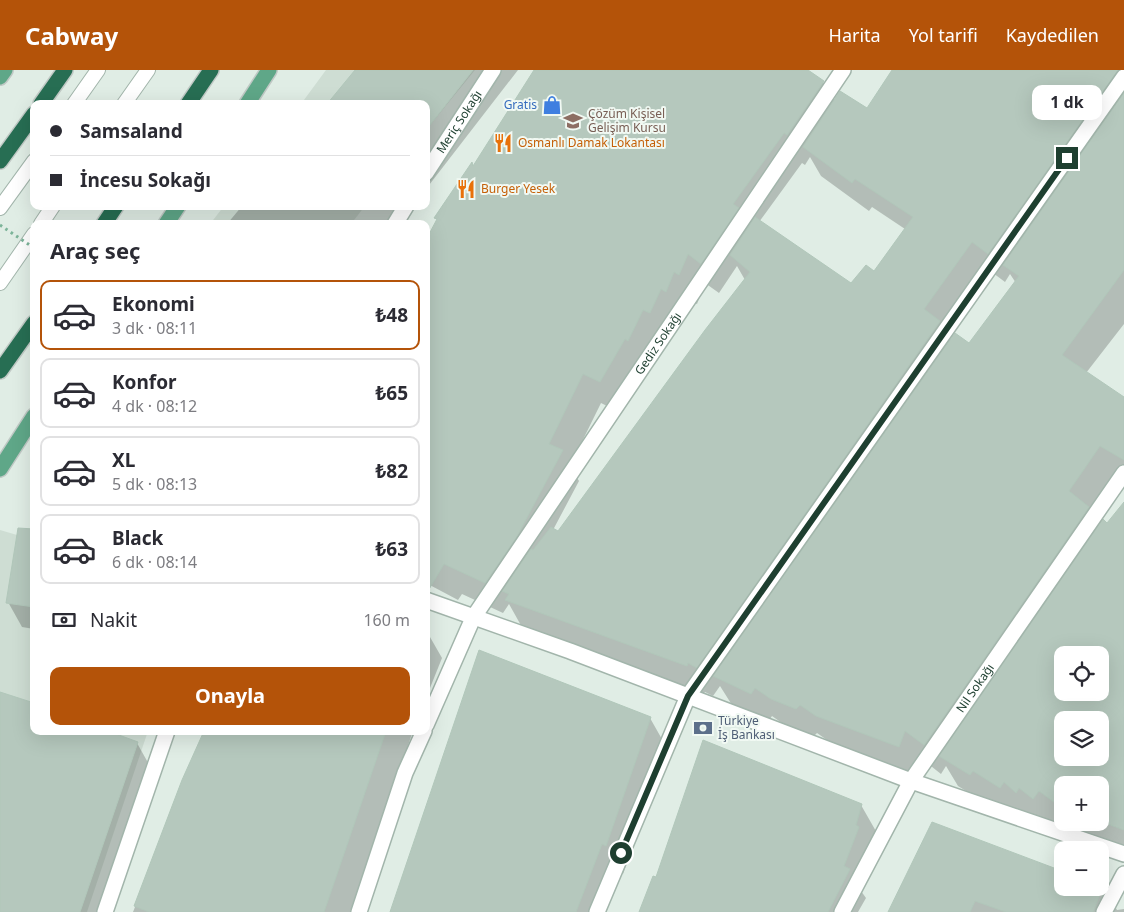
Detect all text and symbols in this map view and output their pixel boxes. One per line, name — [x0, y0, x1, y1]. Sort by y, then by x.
text: Cabway — [25, 19, 118, 52]
text: Harita — [829, 23, 881, 47]
text: Yol tarifi — [909, 23, 978, 47]
text: Kaydedilen — [1006, 23, 1099, 47]
callout: 1 dk — [1032, 86, 1102, 121]
street label: Meriç Sokağı — [432, 87, 486, 156]
text: 1 dk — [1050, 91, 1084, 113]
shop icon: Gratis — [541, 94, 563, 116]
place label: Gratis — [504, 96, 537, 113]
place label: Çözüm Kişisel Gelişim Kursu — [588, 105, 666, 136]
school or university icon: Çözüm Kişisel Gelişim Kursu — [562, 110, 584, 132]
text: Samsaland — [80, 118, 183, 144]
restaurant icon: Osmanlı Damak Lokantası — [492, 132, 514, 154]
place label: Osmanlı Damak Lokantası — [518, 134, 665, 151]
route end — [1056, 147, 1078, 169]
text: İncesu Sokağı — [80, 167, 211, 193]
restaurant icon: Burger Yesek — [455, 178, 477, 200]
place label: Burger Yesek — [481, 180, 556, 197]
text: Araç seç — [50, 235, 140, 265]
text: Ekonomi — [112, 291, 195, 317]
icon: car — [52, 293, 97, 338]
text: ₺48 — [375, 302, 408, 328]
street label: Gediz Sokağı — [631, 309, 685, 378]
text: 3 dk · 08:11 — [112, 317, 197, 339]
text: Konfor — [112, 369, 177, 395]
icon: car — [52, 371, 97, 416]
text: ₺65 — [375, 380, 408, 406]
text: 4 dk · 08:12 — [112, 395, 197, 417]
text: XL — [112, 447, 135, 473]
icon: car — [52, 449, 97, 494]
text: ₺82 — [375, 458, 408, 484]
text: 5 dk · 08:13 — [112, 473, 197, 495]
text: Black — [112, 525, 163, 551]
icon: car — [52, 527, 97, 572]
text: ₺63 — [375, 536, 408, 562]
text: 6 dk · 08:14 — [112, 551, 197, 573]
icon: cash — [50, 606, 78, 634]
text: Nakit — [90, 607, 137, 633]
text: 160 m — [363, 609, 410, 631]
map controls — [1054, 646, 1109, 896]
button: locate — [1054, 646, 1109, 701]
street label: Nil Sokağı — [952, 660, 998, 716]
button: Onayla — [50, 667, 410, 725]
button: layers — [1054, 711, 1109, 766]
place label: Türkiye İş Bankası — [718, 712, 775, 743]
bank icon: Türkiye İş Bankası — [692, 717, 714, 739]
button: + — [1054, 776, 1109, 831]
button: − — [1054, 841, 1109, 896]
route start — [610, 842, 632, 864]

